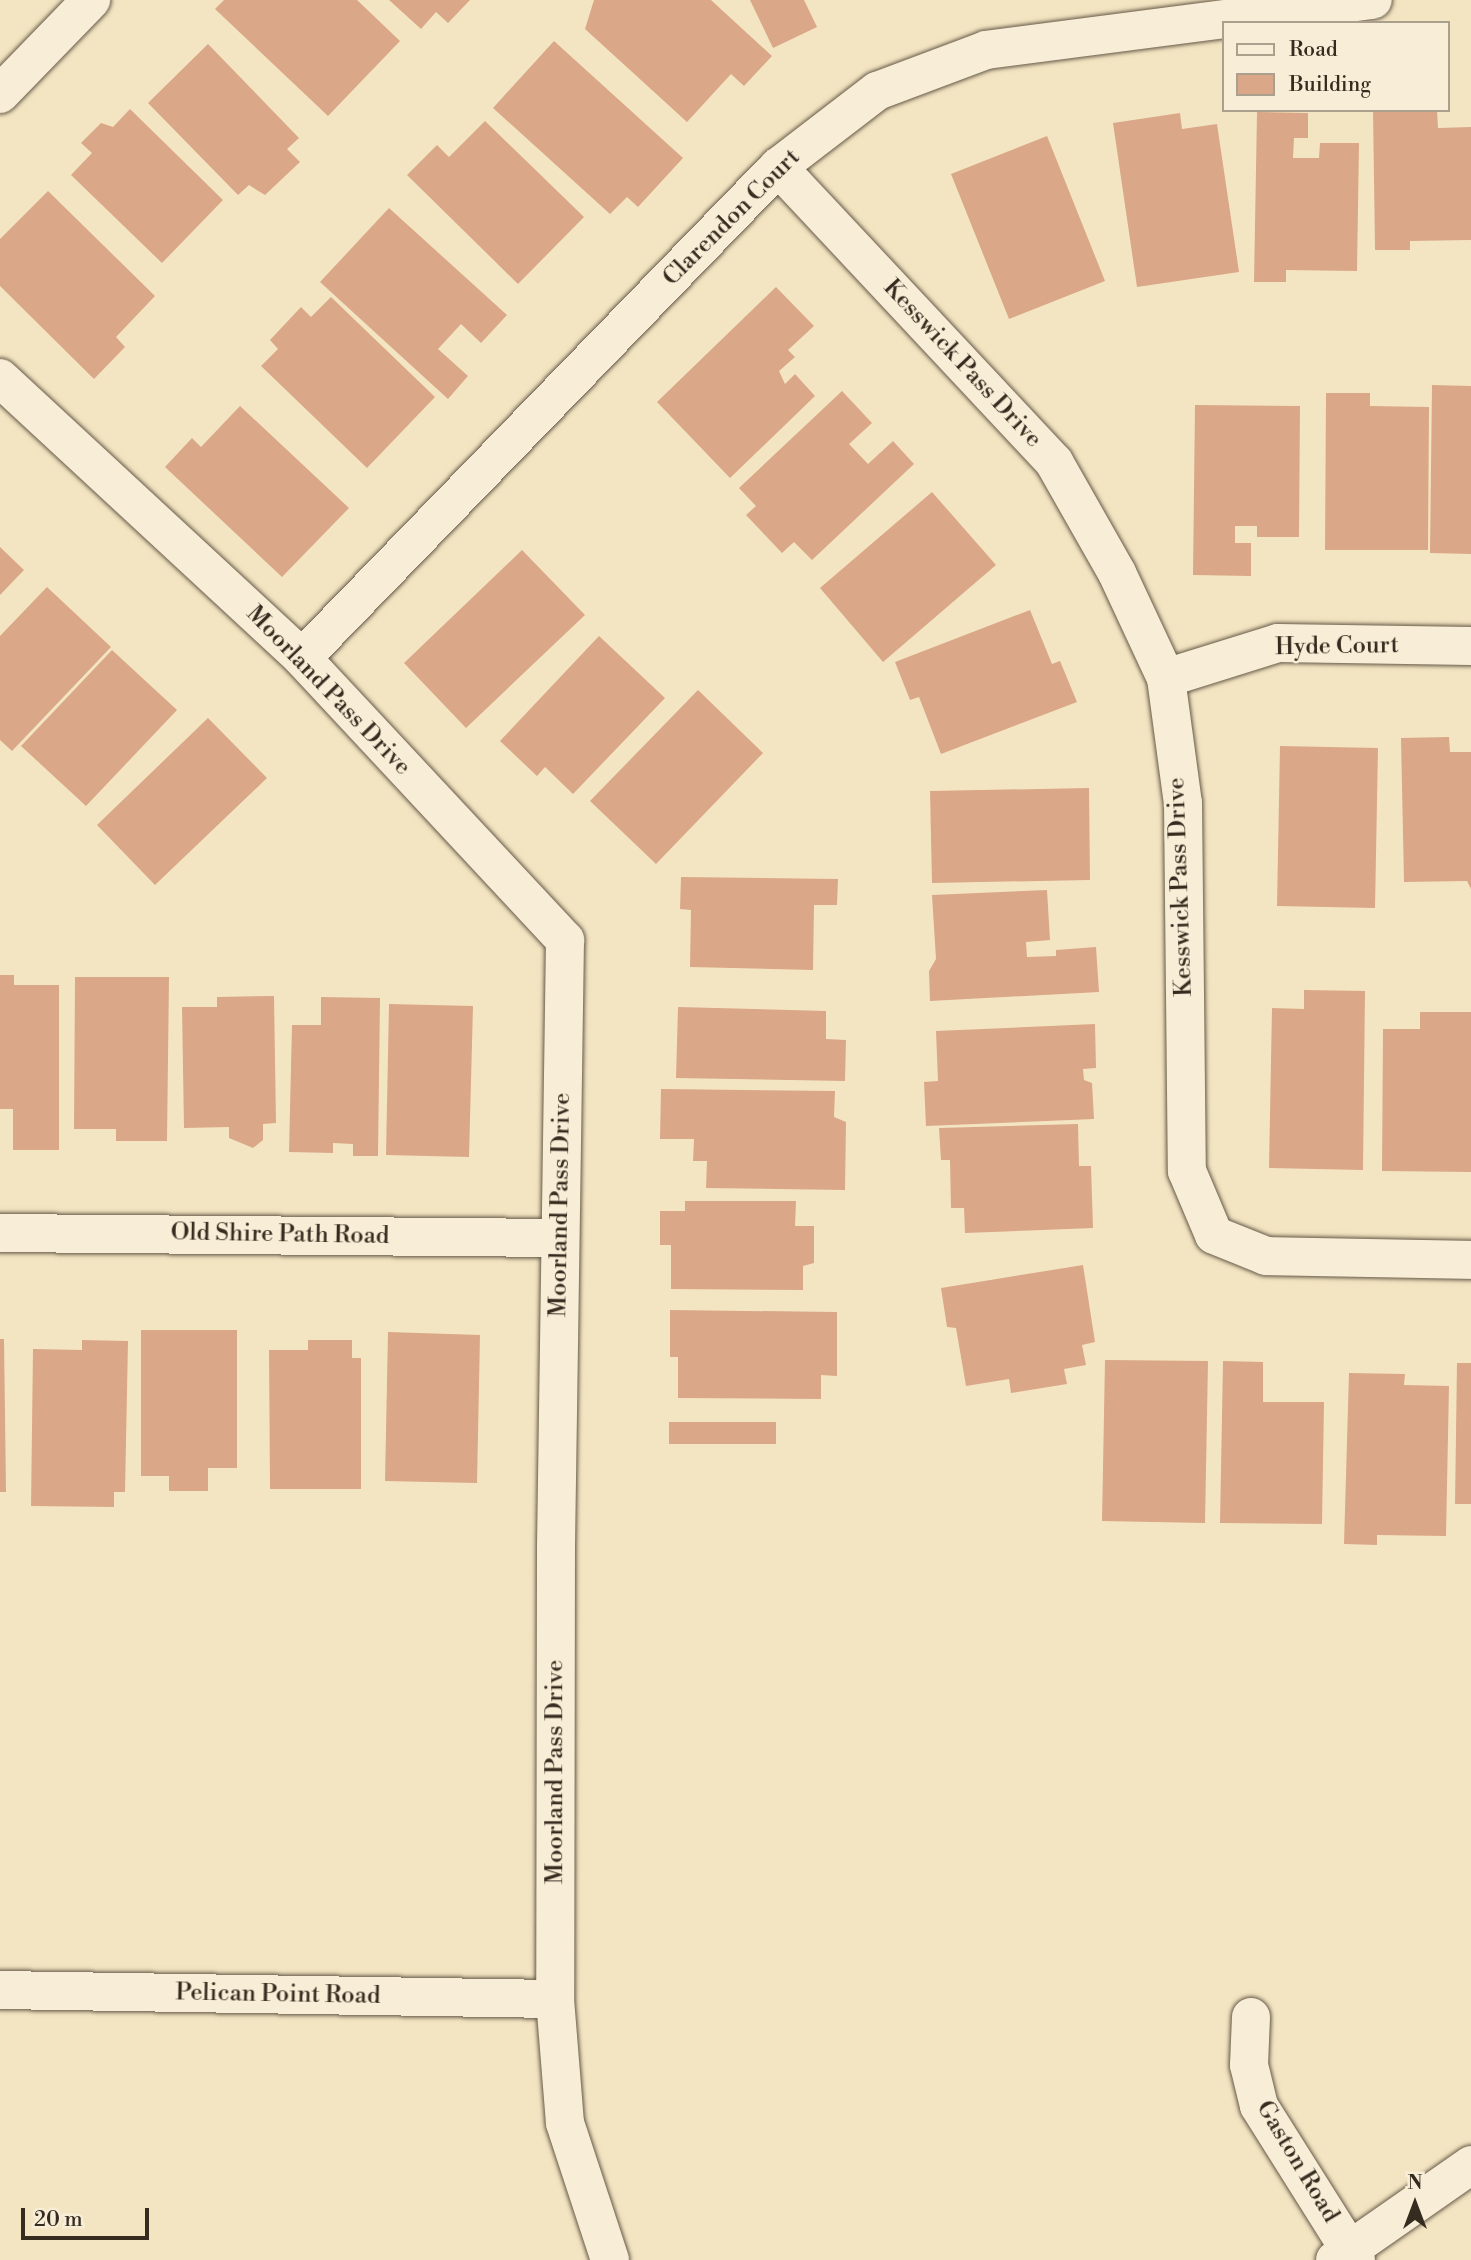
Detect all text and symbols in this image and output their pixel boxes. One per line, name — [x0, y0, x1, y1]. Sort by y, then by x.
legend — [1222, 21, 1450, 112]
text: Road — [1289, 37, 1338, 63]
text: Building — [1289, 72, 1371, 98]
street label: Clarendon Court — [658, 144, 806, 292]
street label: Kesswick Pass Drive — [877, 274, 1047, 454]
street label: Moorland Pass Drive — [240, 600, 416, 782]
street label: Hyde Court — [1275, 632, 1399, 662]
street label: Kesswick Pass Drive — [1163, 777, 1199, 997]
street label: Moorland Pass Drive — [545, 1092, 577, 1318]
street label: Old Shire Path Road — [170, 1219, 390, 1251]
street label: Moorland Pass Drive — [542, 1660, 570, 1884]
street label: Pelican Point Road — [175, 1979, 381, 2011]
street label: Gaston Road — [1249, 2096, 1345, 2228]
north arrow — [1380, 2169, 1450, 2239]
text: N — [1407, 2171, 1423, 2195]
scale bar — [24, 2194, 152, 2238]
text: 20 m — [34, 2207, 83, 2233]

